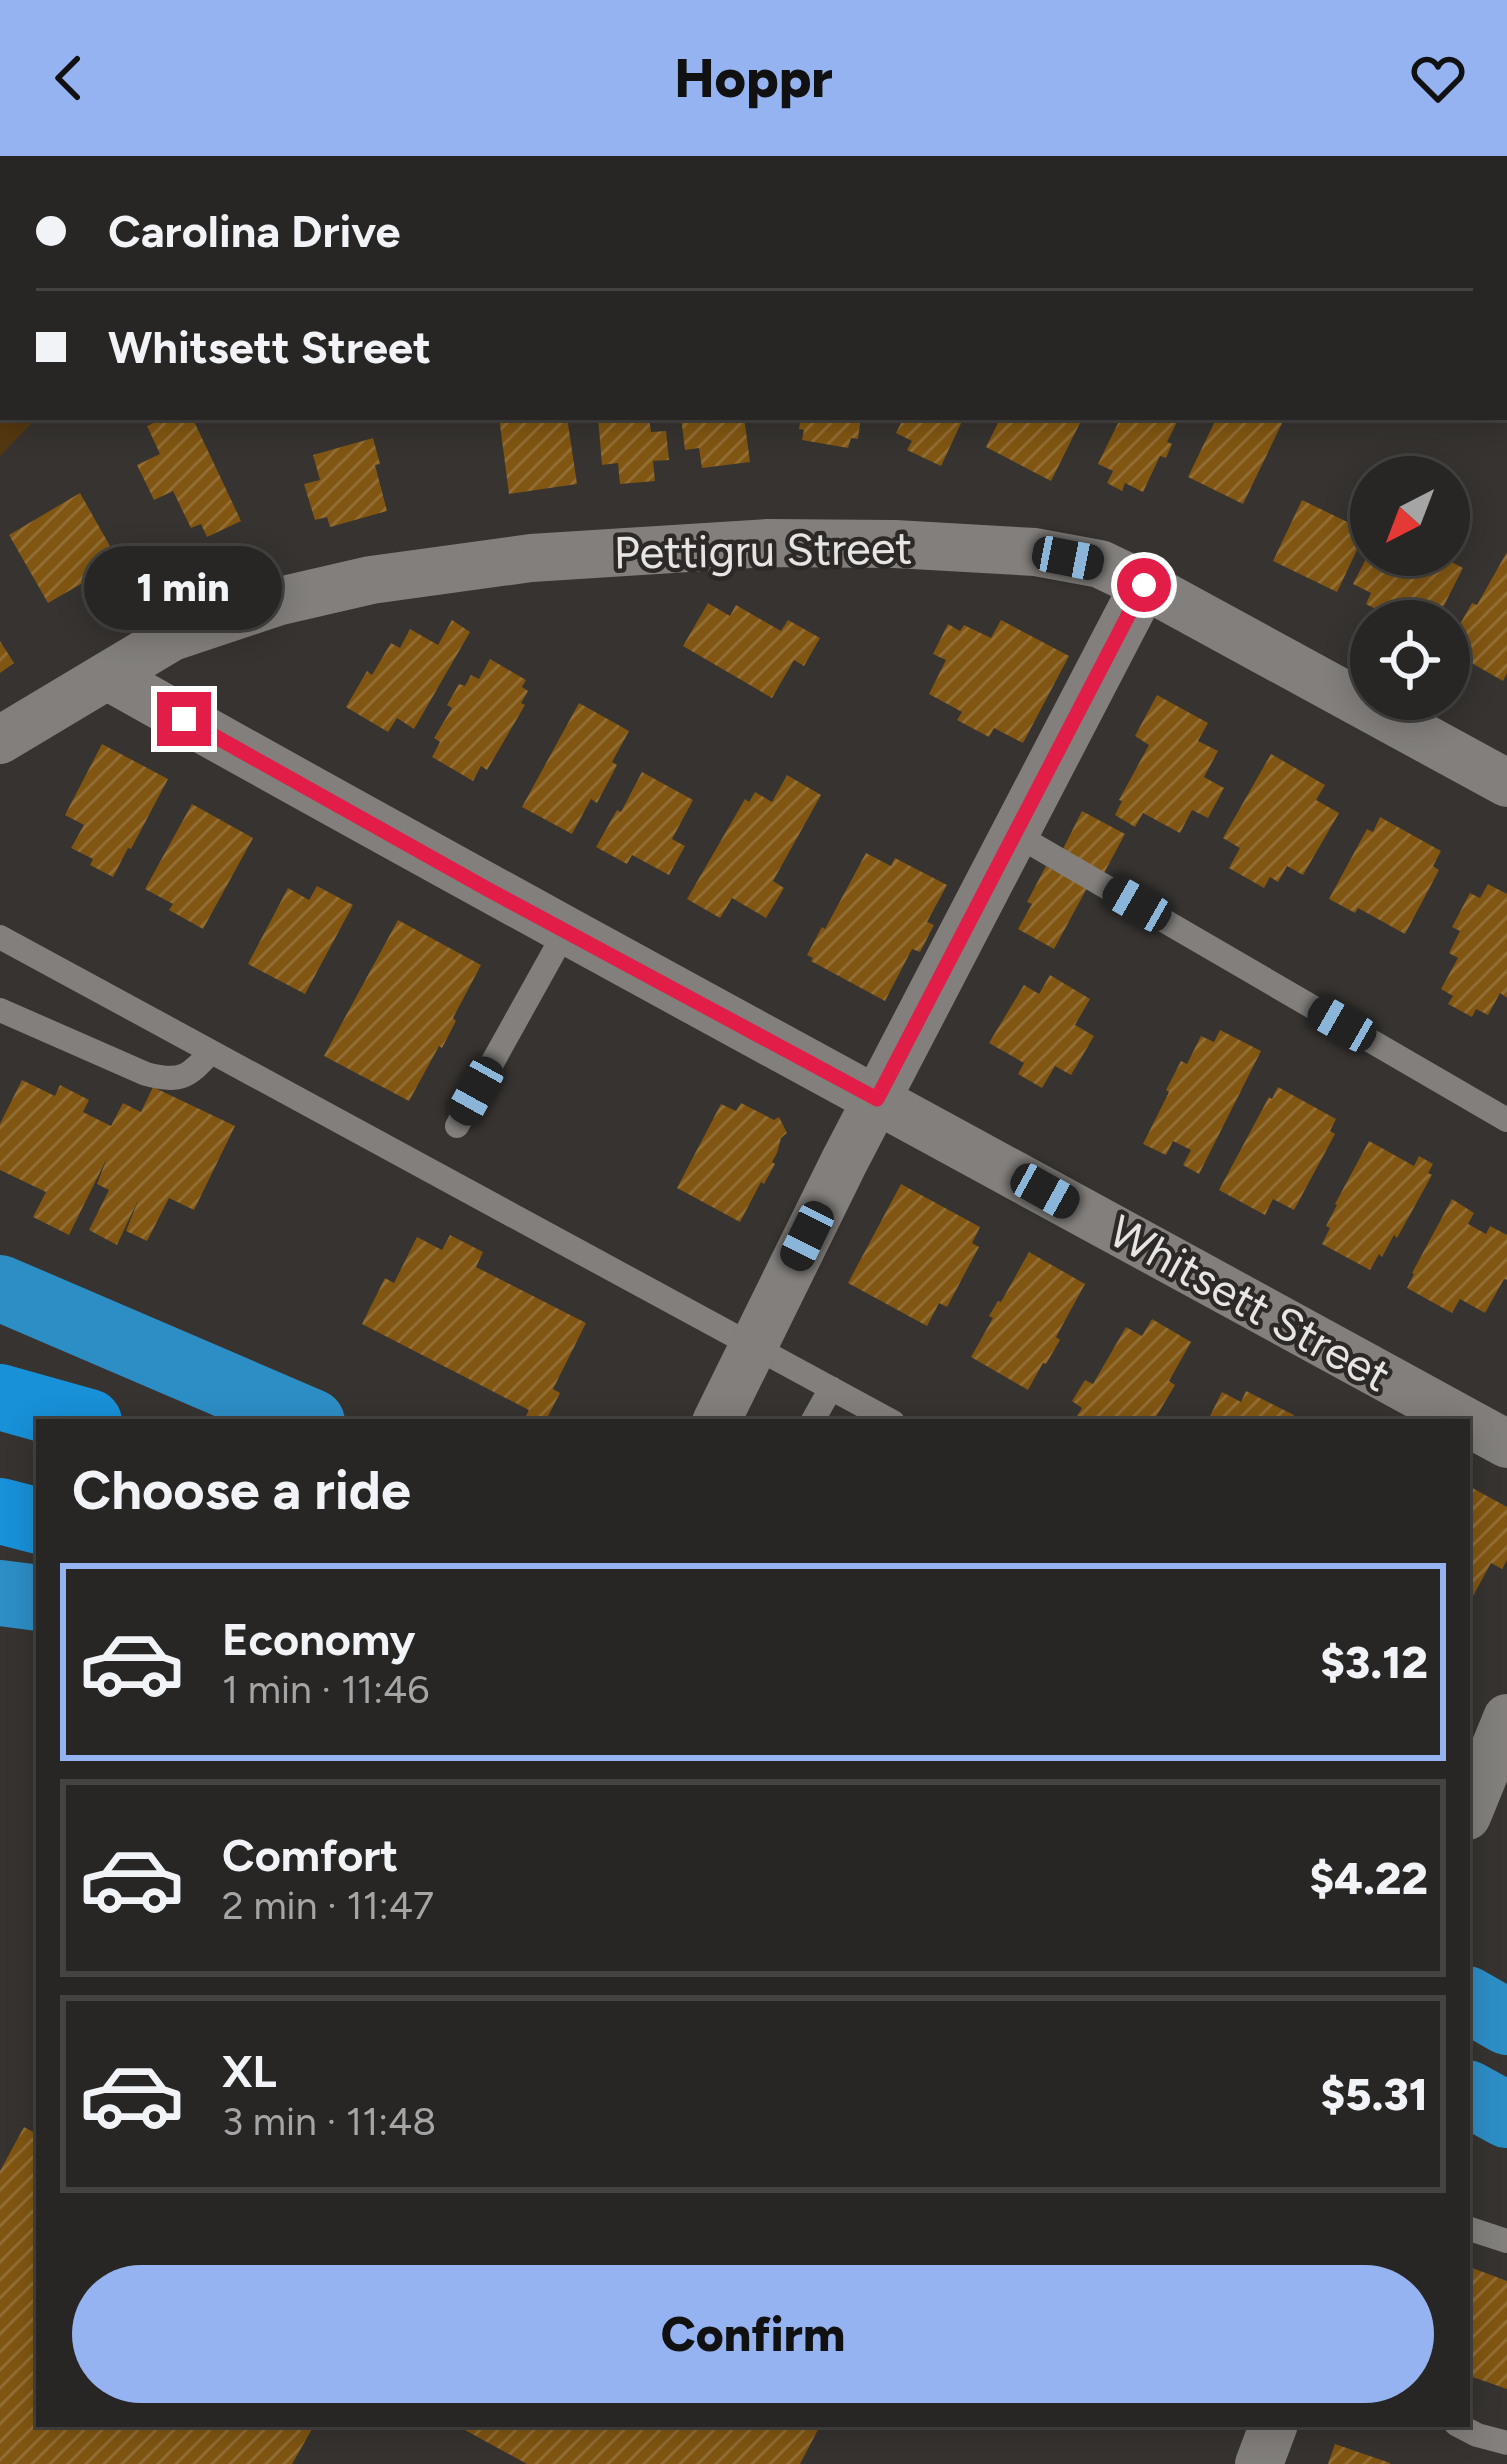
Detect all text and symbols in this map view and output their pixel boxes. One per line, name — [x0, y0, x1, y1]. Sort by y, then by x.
icon: back — [36, 45, 102, 111]
icon: heart — [1405, 45, 1471, 111]
text: Hoppr — [674, 46, 833, 111]
text: Carolina Drive — [108, 204, 401, 258]
text: Whitsett Street — [108, 320, 431, 374]
north arrow — [1350, 456, 1470, 576]
map controls — [1350, 456, 1470, 720]
street label: Pettigru Street — [613, 520, 913, 580]
car — [1029, 533, 1107, 583]
callout: 1 min — [85, 545, 283, 629]
route start — [1117, 558, 1171, 612]
text: 1 min — [136, 564, 230, 611]
button: locate — [1350, 600, 1470, 720]
route end — [157, 692, 211, 746]
car — [1097, 870, 1177, 938]
car — [1302, 990, 1382, 1058]
car — [443, 1051, 509, 1131]
car — [1005, 1158, 1085, 1224]
car — [775, 1196, 839, 1276]
street label: Whitsett Street — [1100, 1204, 1400, 1402]
text: Choose a ride — [72, 1458, 411, 1523]
icon: car — [78, 1608, 186, 1716]
text: Economy — [222, 1612, 415, 1666]
text: $3.12 — [1320, 1635, 1428, 1689]
text: 1 min · 11:46 — [222, 1666, 429, 1713]
icon: car — [78, 1824, 186, 1932]
text: Comfort — [222, 1828, 398, 1882]
text: $4.22 — [1310, 1851, 1428, 1905]
text: 2 min · 11:47 — [222, 1882, 434, 1929]
icon: car — [78, 2040, 186, 2148]
text: XL — [222, 2044, 277, 2098]
text: $5.31 — [1321, 2067, 1428, 2121]
text: 3 min · 11:48 — [222, 2098, 436, 2145]
button: Confirm — [72, 2265, 1434, 2403]

